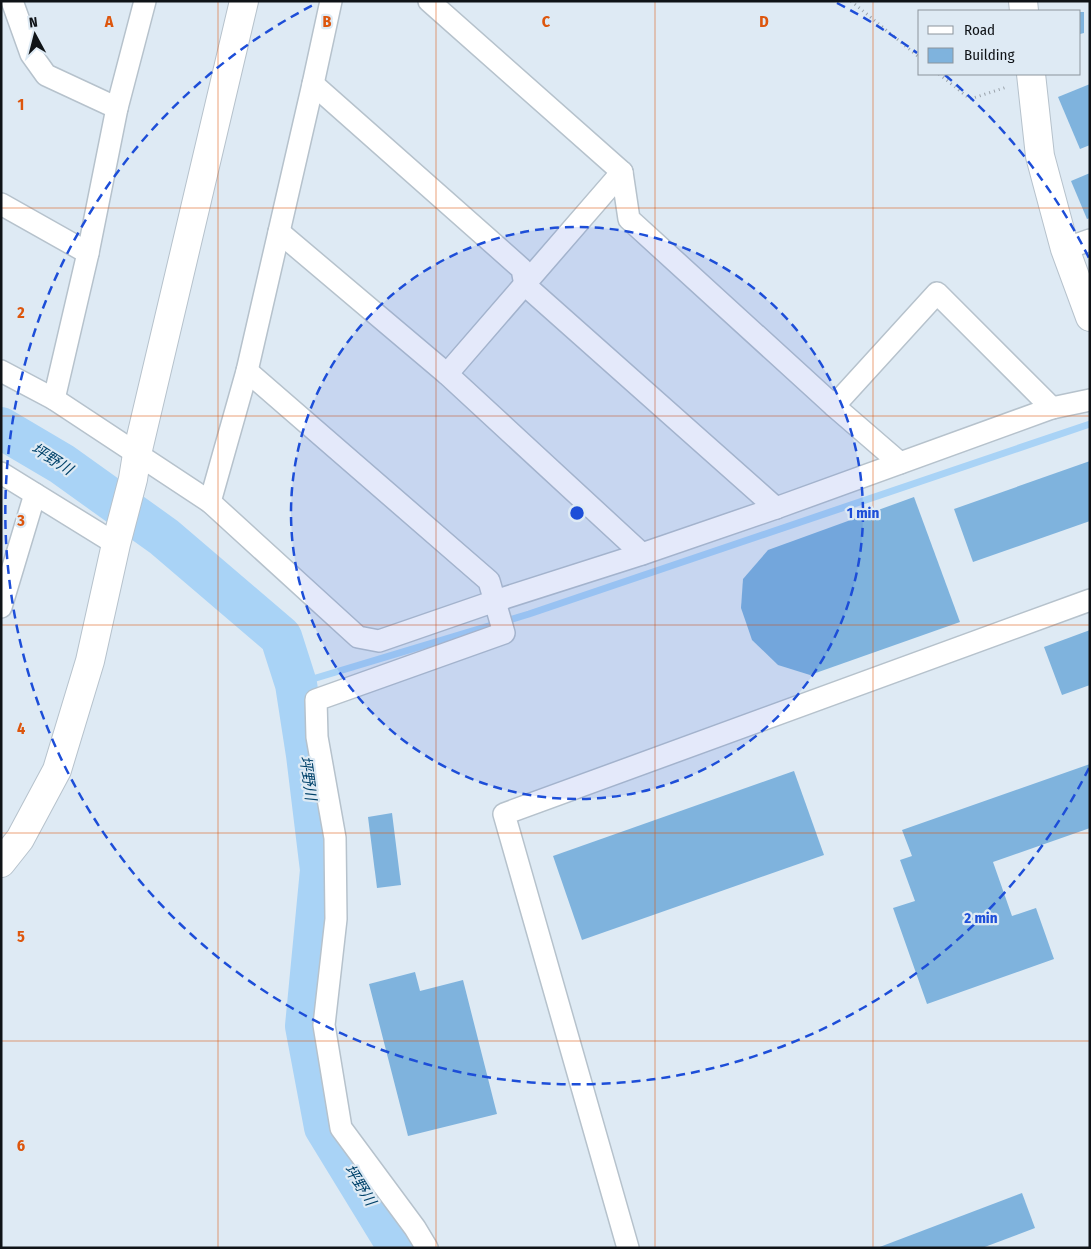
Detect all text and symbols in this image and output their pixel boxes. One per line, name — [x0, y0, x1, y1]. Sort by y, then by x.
north arrow — [10, 10, 60, 60]
legend — [918, 10, 1081, 75]
text: A — [104, 12, 114, 31]
text: B — [323, 12, 332, 31]
text: C — [542, 12, 551, 31]
text: D — [759, 12, 769, 31]
text: N — [28, 14, 39, 32]
text: Road — [964, 21, 995, 39]
text: Building — [964, 46, 1015, 64]
text: 1 — [18, 95, 24, 114]
text: 2 — [16, 303, 25, 322]
water label: 坪野川 — [28, 439, 78, 480]
centre of rings — [568, 504, 586, 522]
text: 1 min — [847, 504, 879, 522]
text: 3 — [16, 511, 25, 530]
text: 4 — [17, 719, 25, 738]
water label: 坪野川 — [296, 754, 320, 804]
text: 2 min — [963, 909, 998, 927]
text: 5 — [17, 927, 25, 946]
text: 6 — [17, 1136, 25, 1155]
water label: 坪野川 — [340, 1161, 381, 1211]

